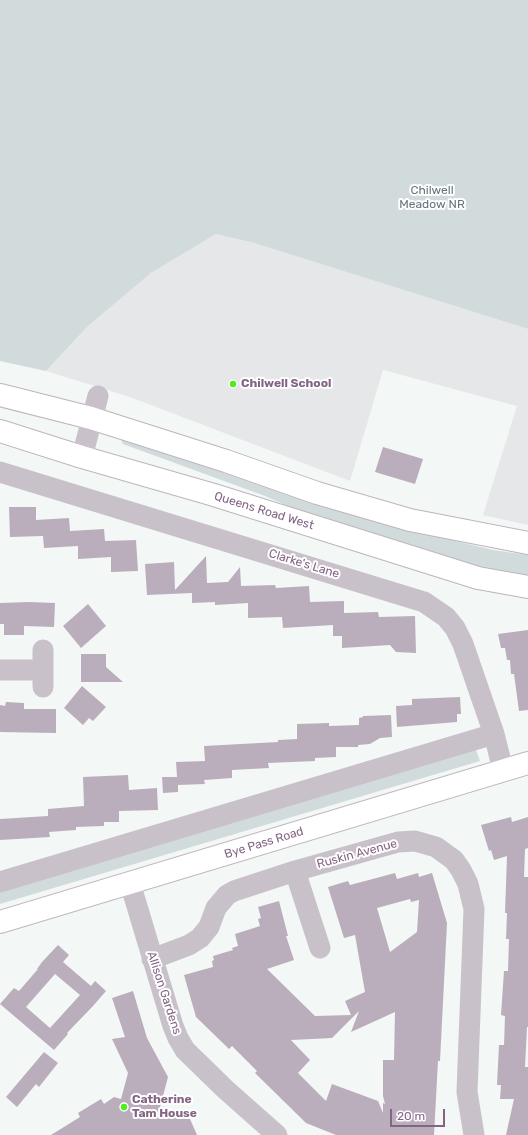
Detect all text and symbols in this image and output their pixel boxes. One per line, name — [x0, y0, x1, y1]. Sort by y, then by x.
park label: Chilwell Meadow NR — [399, 184, 465, 212]
place label: Chilwell School — [241, 377, 331, 391]
marker: Chilwell School — [228, 379, 238, 389]
street label: Queens Road West — [212, 489, 316, 533]
street label: Clarke's Lane — [267, 546, 341, 582]
street label: Bye Pass Road — [223, 824, 305, 862]
street label: Ruskin Avenue — [315, 836, 399, 872]
street label: Allison Gardens — [144, 950, 184, 1036]
place label: Catherine Tam House — [132, 1093, 197, 1121]
scale bar — [392, 1101, 447, 1127]
marker: Catherine Tam House — [119, 1102, 129, 1112]
text: 20 m — [397, 1109, 425, 1123]

